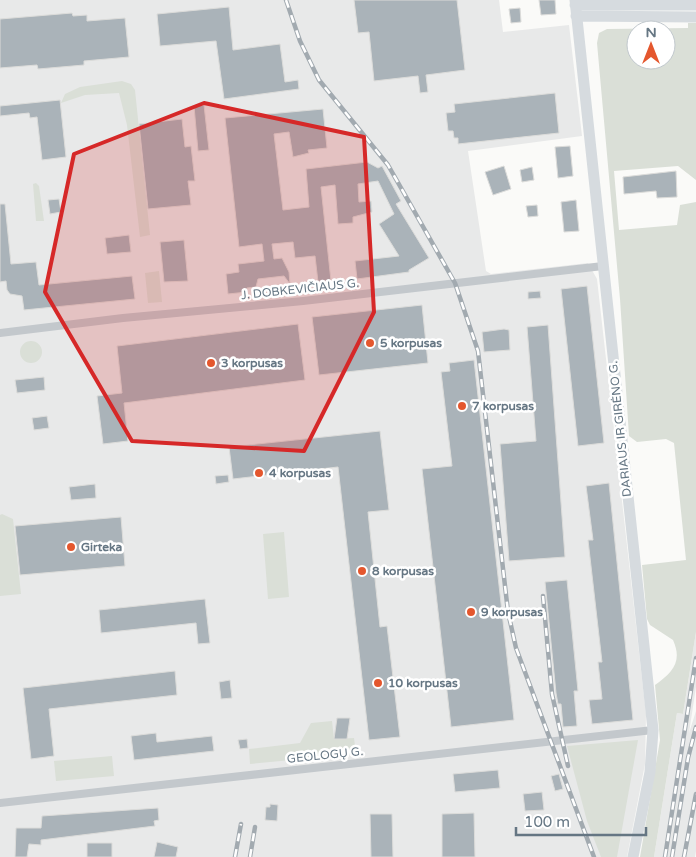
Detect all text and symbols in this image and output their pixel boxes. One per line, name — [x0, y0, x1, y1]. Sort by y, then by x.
north arrow — [626, 20, 676, 70]
text: N — [645, 24, 657, 41]
street label: J. DOBKEVIČIAUS G. — [240, 276, 360, 302]
place label: 5 korpusas — [380, 336, 442, 351]
marker: 5 korpusas — [364, 337, 376, 349]
place label: 3 korpusas — [221, 356, 283, 371]
marker: 3 korpusas — [205, 357, 217, 369]
street label: DARIAUS IR GIRĖNO G. — [606, 360, 634, 498]
place label: 7 korpusas — [472, 399, 534, 414]
marker: 7 korpusas — [456, 400, 468, 412]
place label: 4 korpusas — [269, 466, 331, 481]
marker: 4 korpusas — [253, 467, 265, 479]
place label: Girteka — [81, 540, 122, 554]
marker: Girteka — [65, 541, 77, 553]
place label: 8 korpusas — [372, 564, 434, 579]
marker: 8 korpusas — [356, 565, 368, 577]
place label: 9 korpusas — [481, 605, 543, 620]
marker: 9 korpusas — [465, 606, 477, 618]
place label: 10 korpusas — [388, 676, 458, 691]
marker: 10 korpusas — [372, 677, 384, 689]
street label: GEOLOGŲ G. — [286, 744, 364, 766]
scale bar — [516, 804, 646, 836]
text: 100 m — [524, 813, 570, 831]

